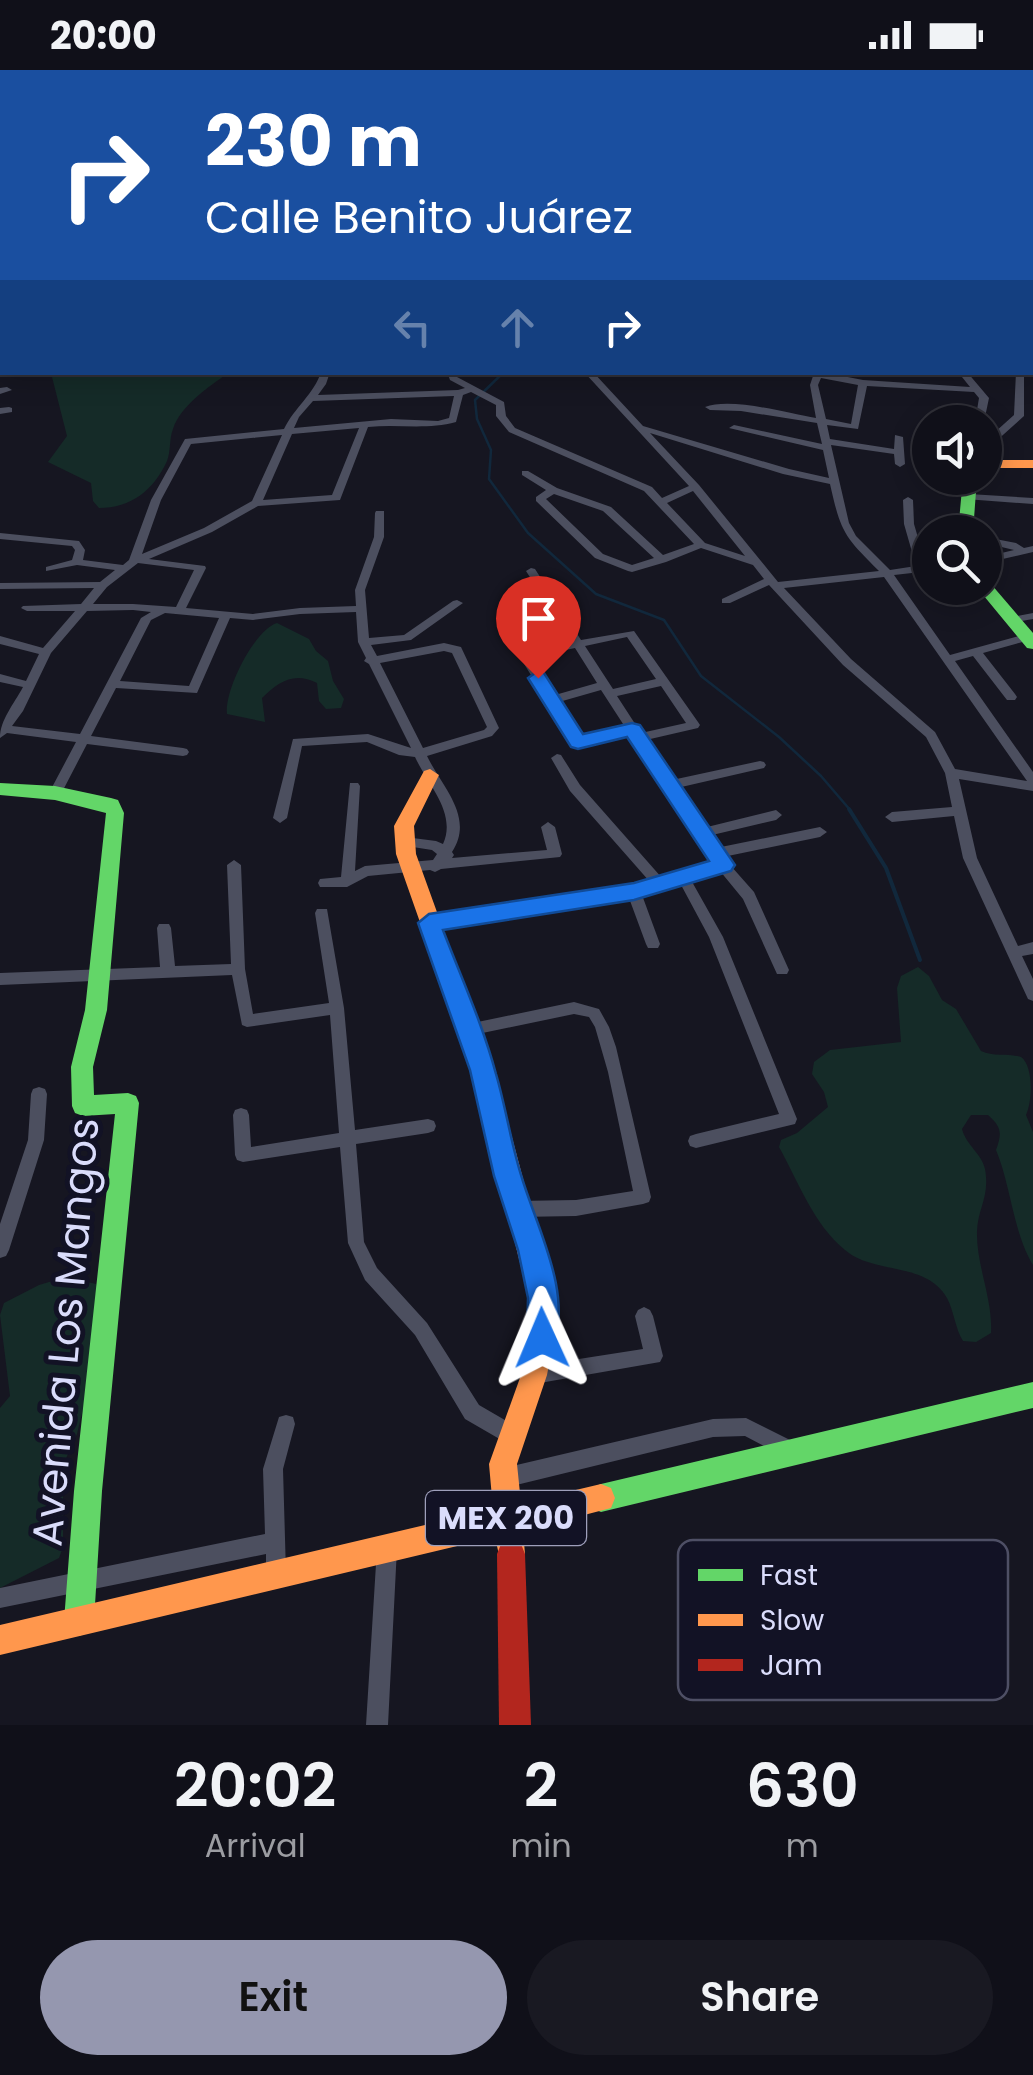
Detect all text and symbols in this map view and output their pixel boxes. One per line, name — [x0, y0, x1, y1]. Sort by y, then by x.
text: 20:00 — [50, 9, 157, 62]
text: 230 m — [205, 92, 422, 191]
icon: right — [40, 110, 170, 240]
text: Calle Benito Juárez — [205, 186, 633, 249]
icon: left — [385, 300, 440, 355]
icon: ahead — [490, 300, 545, 355]
icon: right — [595, 300, 650, 355]
map controls — [912, 405, 1002, 605]
button: sound — [912, 405, 1002, 495]
button: search — [912, 515, 1002, 605]
pin — [496, 576, 581, 679]
icon: arrive — [511, 591, 566, 646]
street label: Avenida Los Mangos — [17, 1115, 114, 1549]
position arrow — [490, 1286, 594, 1390]
road number: MEX 200 — [426, 1491, 586, 1545]
legend — [678, 1540, 1008, 1700]
text: Fast — [760, 1556, 818, 1595]
text: Slow — [760, 1601, 824, 1640]
text: Jam — [760, 1646, 823, 1685]
text: 20:02 — [174, 1744, 336, 1828]
text: 2 — [524, 1744, 558, 1828]
text: 630 — [746, 1744, 859, 1828]
text: Arrival — [205, 1823, 306, 1868]
text: min — [510, 1823, 572, 1868]
text: m — [786, 1823, 819, 1868]
button: Exit — [40, 1940, 507, 2055]
button: Share — [527, 1940, 993, 2055]

